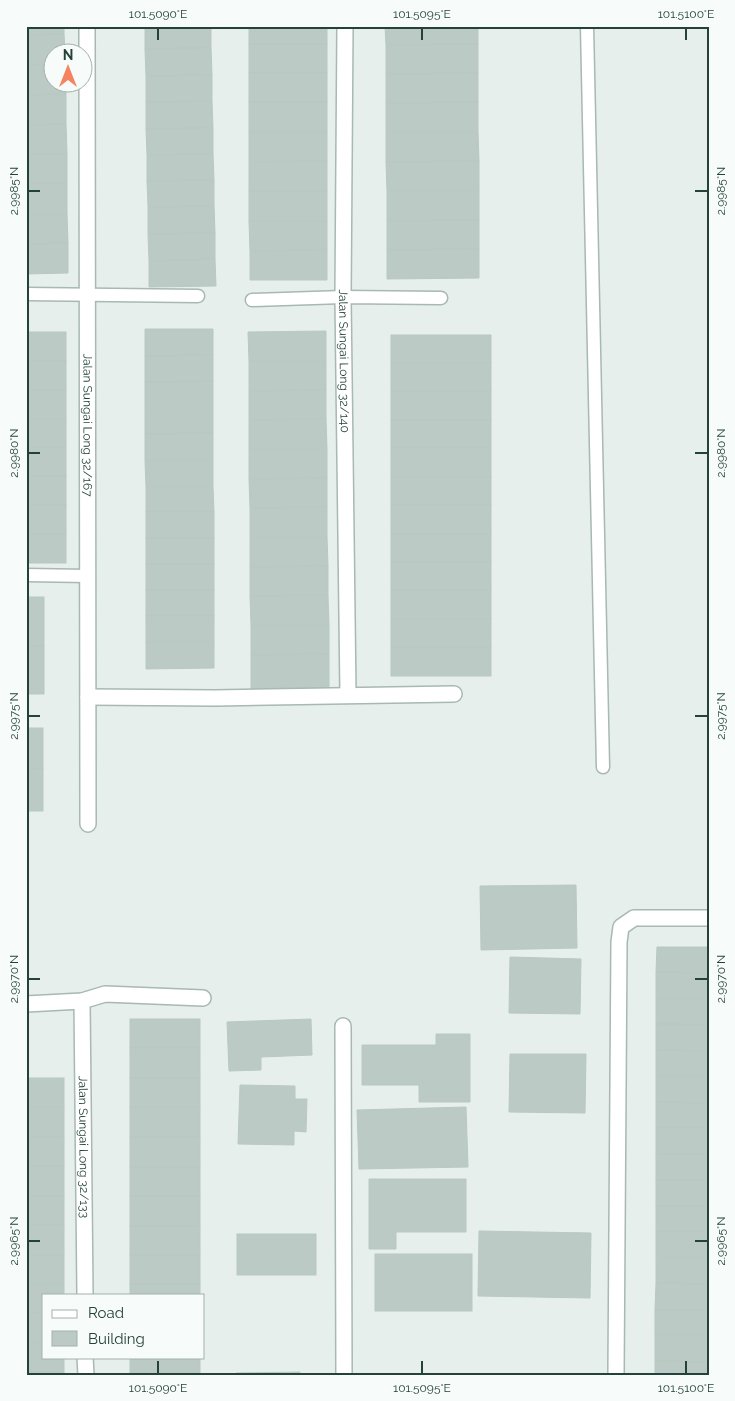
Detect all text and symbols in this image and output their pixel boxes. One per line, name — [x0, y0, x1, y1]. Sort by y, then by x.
text: 101.5090°E — [129, 7, 187, 21]
text: 101.5095°E — [393, 7, 451, 21]
text: 101.5100°E — [658, 7, 714, 21]
north arrow — [42, 42, 92, 92]
text: N — [63, 47, 73, 63]
text: 2.9985°N — [7, 167, 21, 215]
text: 2.9985°N — [714, 167, 728, 215]
street label: Jalan Sungai Long 32/140 — [336, 289, 352, 433]
street label: Jalan Sungai Long 32/167 — [80, 353, 95, 497]
text: 2.9980°N — [7, 428, 21, 478]
text: 2.9980°N — [714, 428, 728, 478]
text: 2.9975°N — [7, 692, 21, 740]
text: 2.9975°N — [714, 692, 728, 740]
text: 2.9970°N — [7, 955, 21, 1003]
text: 2.9970°N — [714, 955, 728, 1003]
street label: Jalan Sungai Long 32/133 — [76, 1076, 91, 1218]
text: 2.9965°N — [7, 1217, 21, 1265]
text: 2.9965°N — [714, 1217, 728, 1265]
legend — [42, 1294, 205, 1358]
text: Road — [88, 1304, 124, 1322]
text: Building — [88, 1330, 145, 1348]
text: 101.5090°E — [129, 1381, 187, 1395]
text: 101.5095°E — [393, 1381, 451, 1395]
text: 101.5100°E — [658, 1381, 714, 1395]

